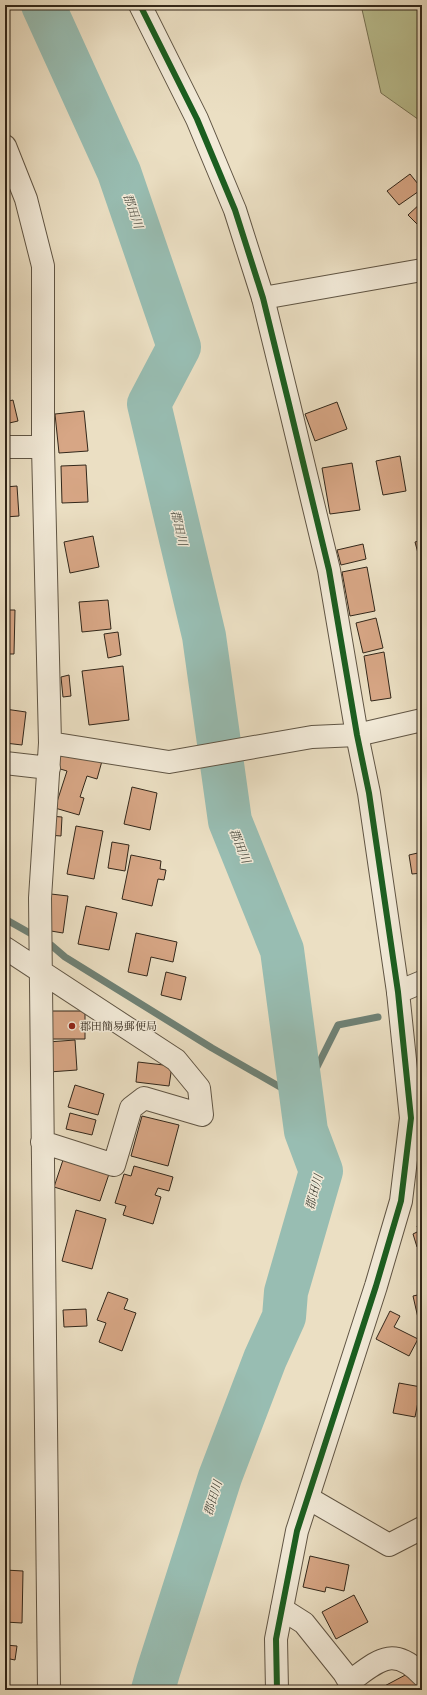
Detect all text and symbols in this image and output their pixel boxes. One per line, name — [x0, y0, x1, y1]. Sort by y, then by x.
water label: 郡田川 — [121, 192, 146, 232]
water label: 郡田川 — [168, 509, 190, 549]
water label: 郡田川 — [227, 827, 254, 867]
place label: 郡田簡易郵便局 — [80, 1020, 157, 1033]
marker: 郡田簡易郵便局 — [67, 1021, 77, 1031]
water label: 郡田川 — [303, 1171, 326, 1211]
water label: 郡田川 — [201, 1477, 226, 1517]

